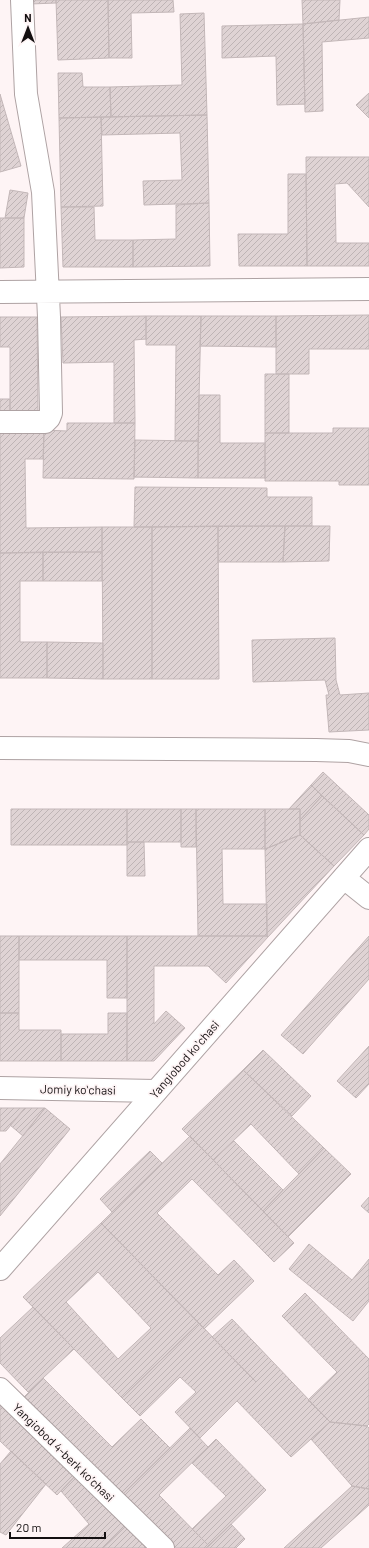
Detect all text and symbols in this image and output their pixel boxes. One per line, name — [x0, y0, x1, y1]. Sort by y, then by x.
north arrow — [8, 8, 48, 48]
text: N — [24, 11, 32, 24]
street label: Yangiobod koʻchasi — [146, 1017, 222, 1101]
street label: Jomiy koʻchasi — [40, 1081, 116, 1097]
street label: Yangiobod 4-berk koʼchasi — [10, 1400, 118, 1504]
scale bar — [10, 1514, 105, 1540]
text: 20 m — [16, 1520, 42, 1534]

